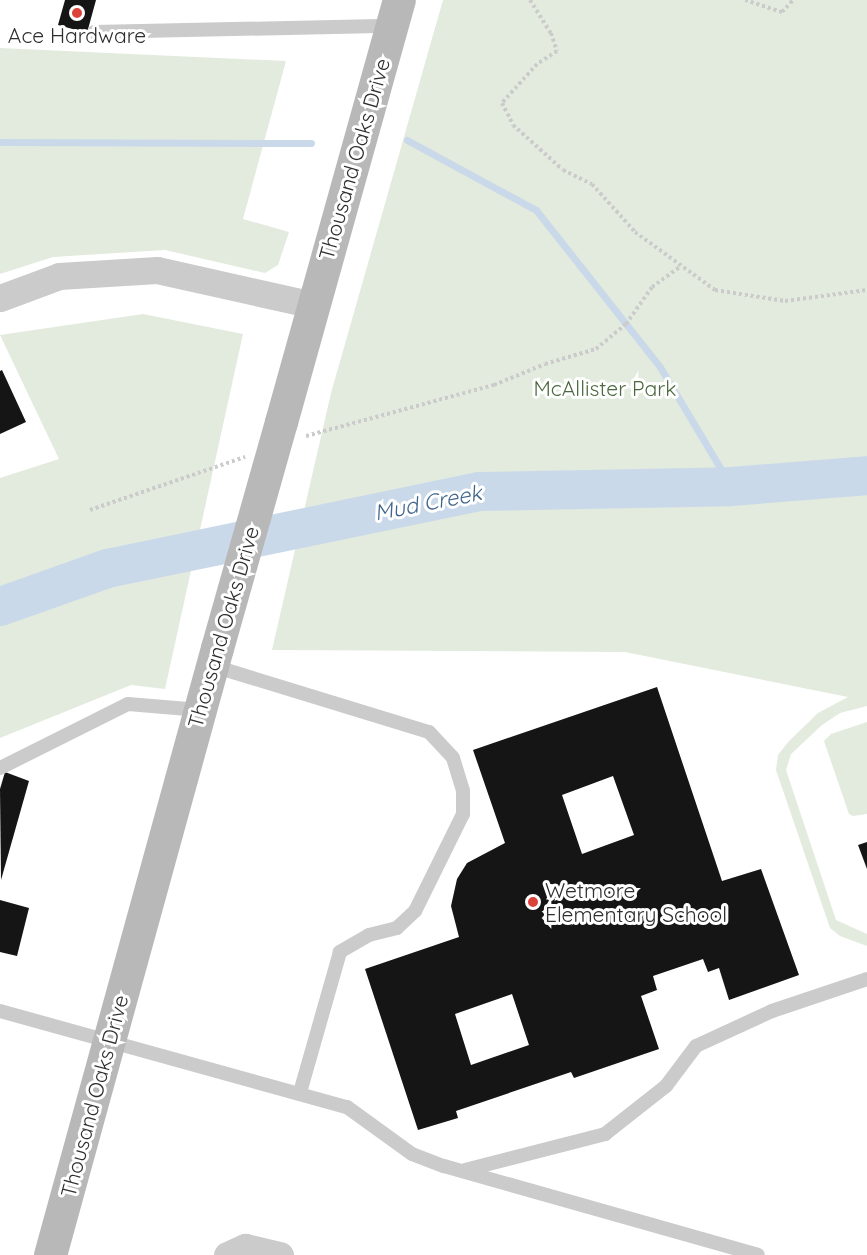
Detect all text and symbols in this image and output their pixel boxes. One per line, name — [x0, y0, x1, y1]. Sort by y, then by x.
marker: Ace Hardware — [70, 6, 84, 20]
place label: Ace Hardware — [8, 22, 146, 48]
street label: Thousand Oaks Drive — [313, 55, 395, 263]
park label: McAllister Park — [534, 375, 676, 401]
water label: Mud Creek — [372, 480, 484, 526]
street label: Thousand Oaks Drive — [182, 523, 264, 731]
place label: Wetmore Elementary School — [545, 877, 727, 927]
marker: Wetmore Elementary School — [526, 895, 540, 909]
street label: Thousand Oaks Drive — [55, 992, 133, 1200]

